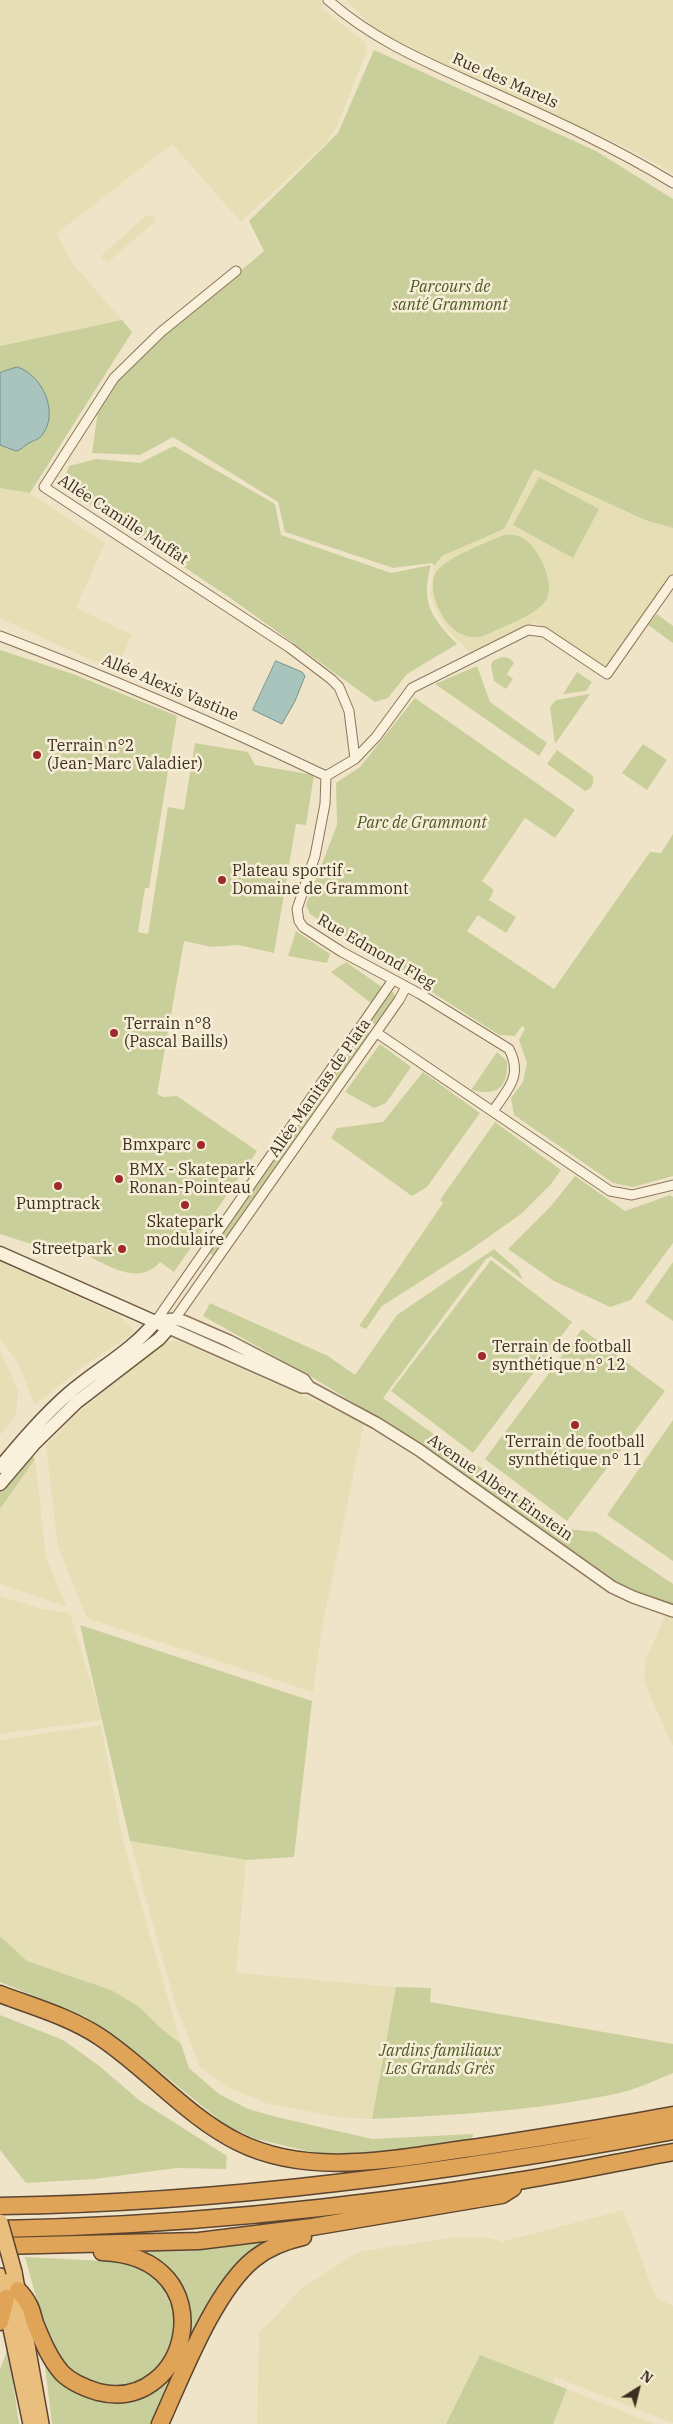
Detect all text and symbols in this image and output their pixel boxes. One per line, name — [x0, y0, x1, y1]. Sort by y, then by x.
street label: Rue des Marels — [449, 49, 561, 113]
park label: Parcours de santé Grammont — [392, 277, 508, 315]
street label: Allée Camille Muffat — [54, 471, 192, 569]
street label: Allée Alexis Vastine — [99, 651, 241, 725]
place label: Terrain n°2 (Jean-Marc Valadier) — [47, 736, 203, 774]
marker: Terrain n°2 (Jean-Marc Valadier) — [31, 749, 43, 761]
park label: Parc de Grammont — [357, 813, 487, 833]
place label: Plateau sportif - Domaine de Grammont — [232, 861, 409, 899]
marker: Plateau sportif - Domaine de Grammont — [216, 874, 228, 886]
street label: Rue Edmond Fleg — [314, 911, 438, 993]
place label: Terrain n°8 (Pascal Baills) — [124, 1014, 228, 1052]
street label: Allée Manitas de Plata — [265, 1015, 375, 1161]
marker: Terrain n°8 (Pascal Baills) — [108, 1027, 120, 1039]
place label: Bmxparc — [122, 1135, 191, 1155]
marker: Bmxparc — [195, 1139, 207, 1151]
place label: BMX - Skatepark Ronan-Pointeau — [129, 1160, 255, 1198]
marker: BMX - Skatepark Ronan-Pointeau — [113, 1173, 125, 1185]
marker: Pumptrack — [52, 1180, 64, 1192]
place label: Pumptrack — [16, 1194, 100, 1214]
marker: Skatepark modulaire — [179, 1199, 191, 1211]
place label: Skatepark modulaire — [146, 1212, 224, 1250]
place label: Streetpark — [32, 1239, 112, 1259]
marker: Streetpark — [116, 1243, 128, 1255]
place label: Terrain de football synthétique n° 12 — [492, 1337, 631, 1375]
marker: Terrain de football synthétique n° 12 — [476, 1350, 488, 1362]
marker: Terrain de football synthétique n° 11 — [569, 1419, 581, 1431]
street label: Avenue Albert Einstein — [424, 1430, 576, 1546]
place label: Terrain de football synthétique n° 11 — [505, 1432, 645, 1470]
park label: Jardins familiaux Les Grands Grès — [379, 2041, 501, 2079]
north arrow — [613, 2364, 663, 2414]
text: N — [637, 2366, 657, 2387]

